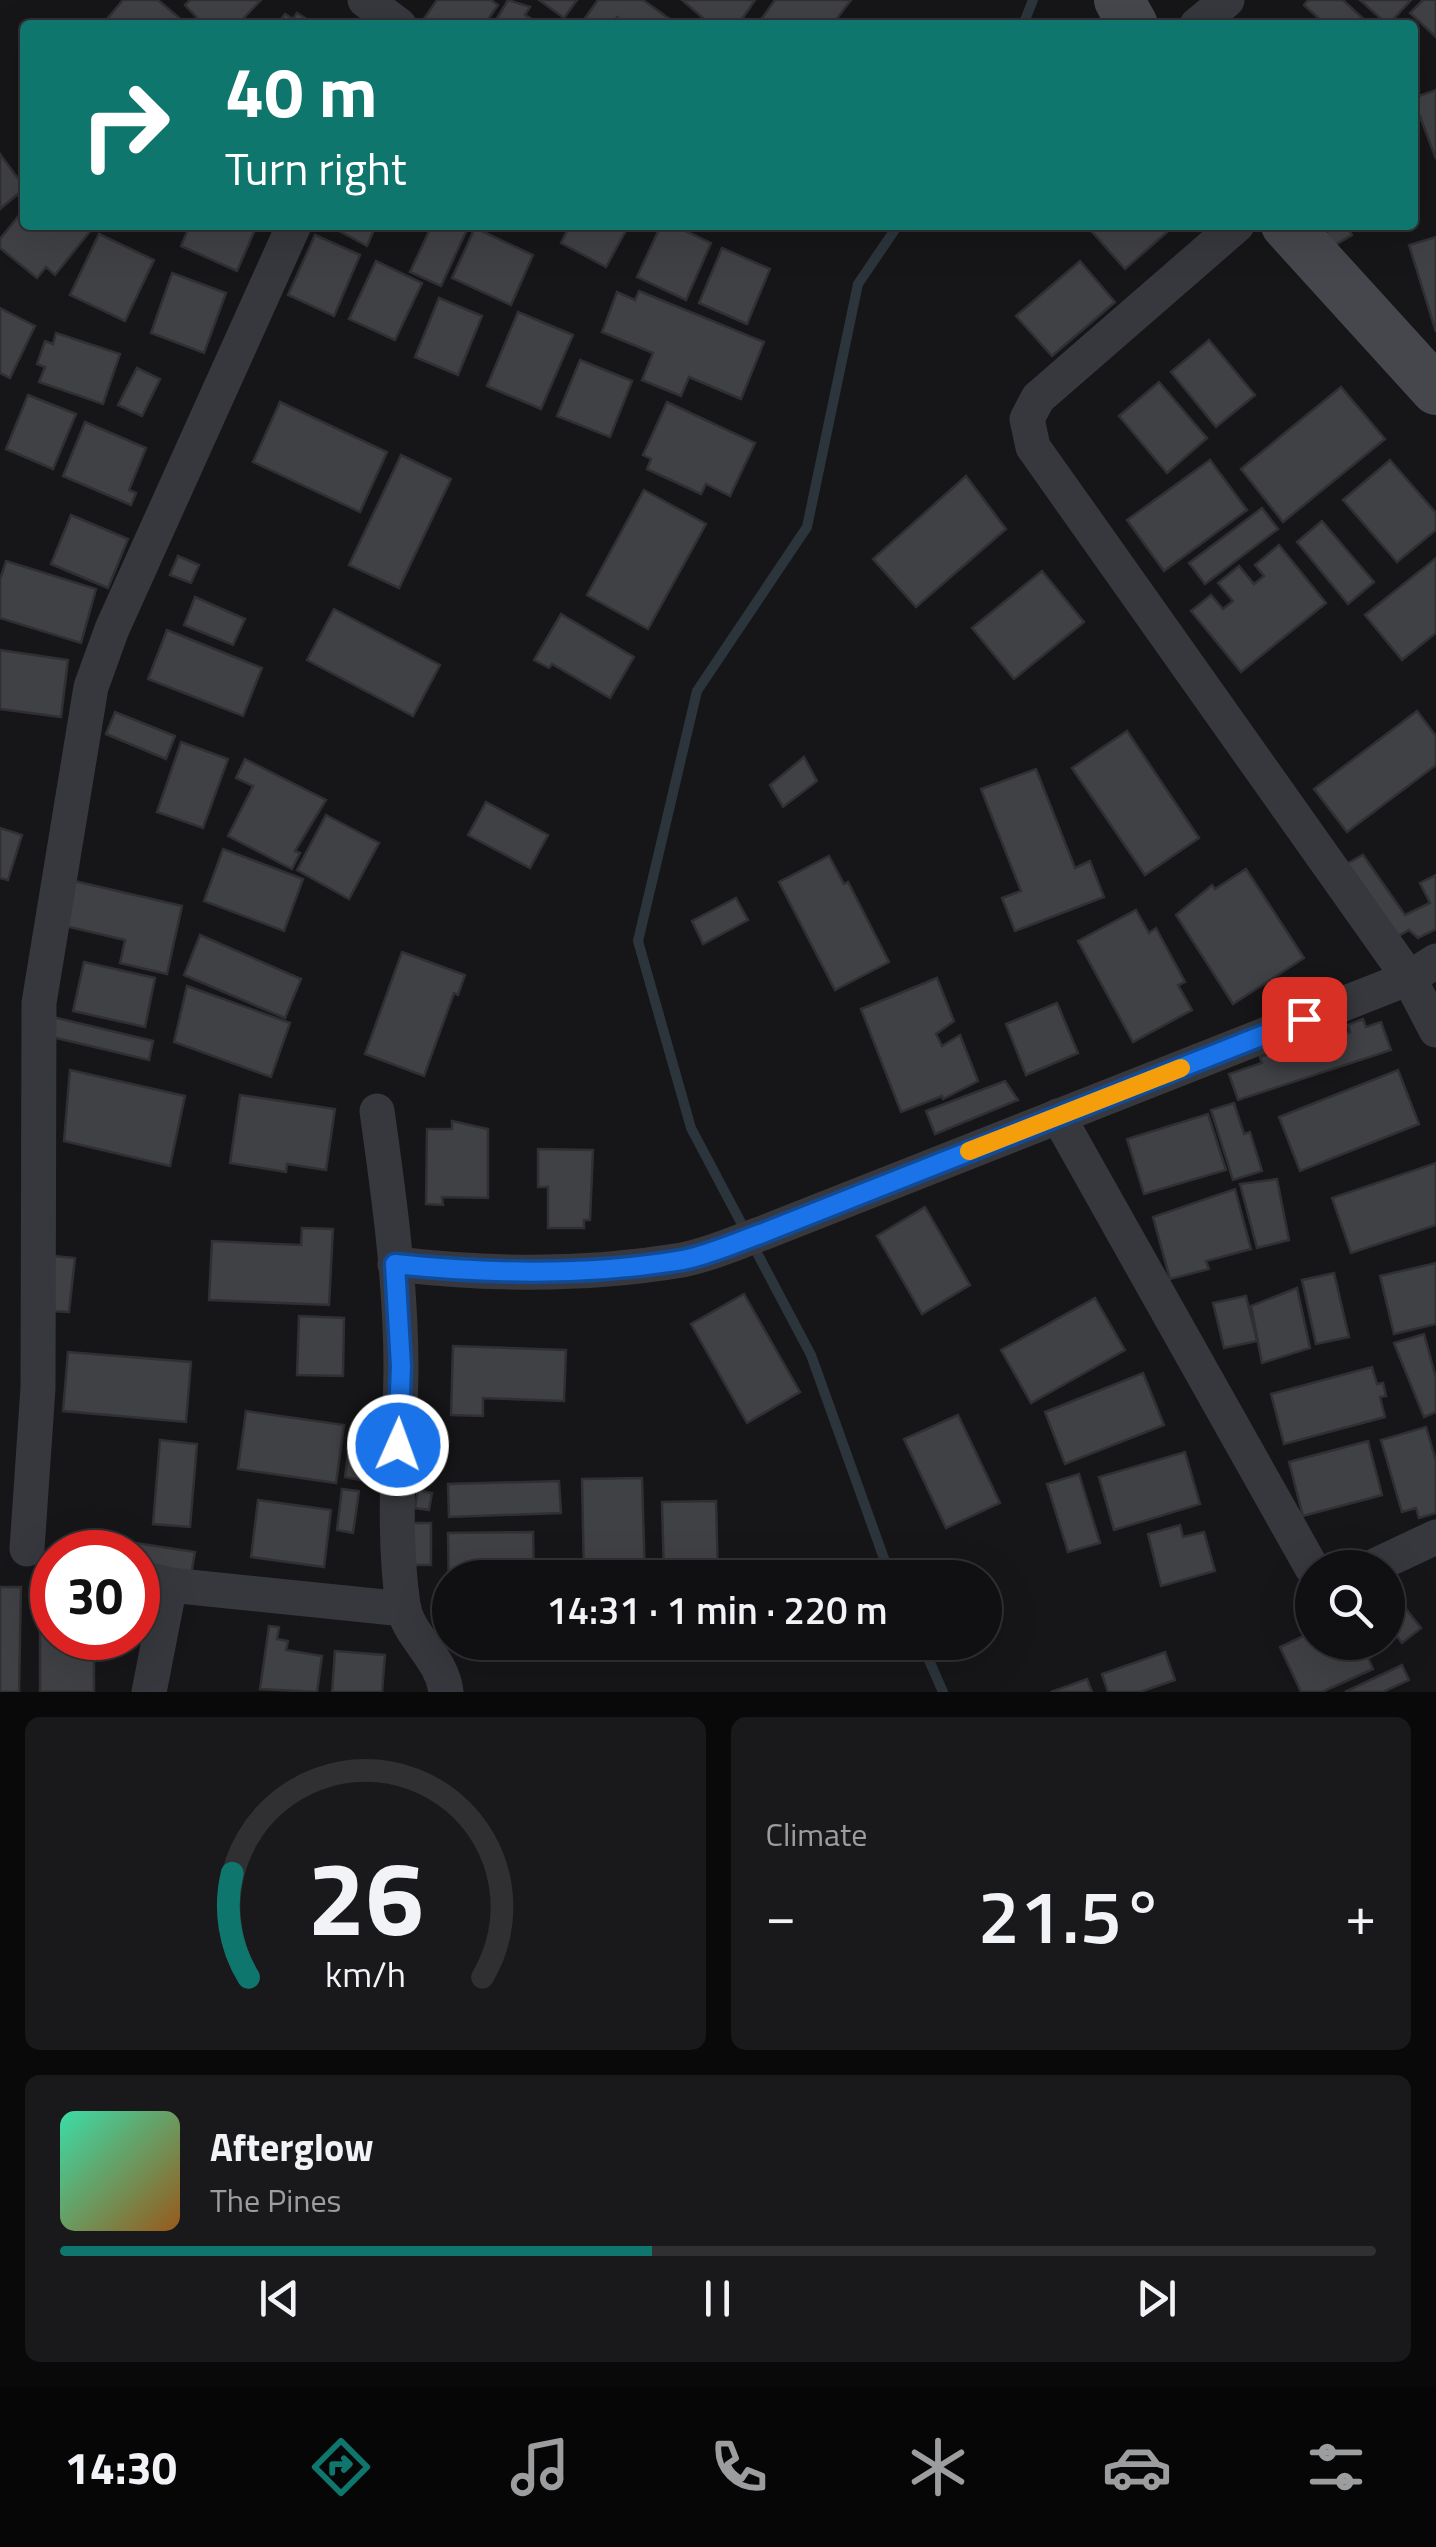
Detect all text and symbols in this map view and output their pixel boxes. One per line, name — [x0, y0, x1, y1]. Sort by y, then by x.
text: 40 m — [225, 38, 378, 144]
icon: right — [60, 60, 190, 190]
text: Turn right — [225, 134, 407, 202]
pin — [1262, 977, 1347, 1062]
icon: arrive — [1277, 992, 1332, 1047]
position arrow — [346, 1393, 450, 1497]
speed limit sign: 30 — [30, 1530, 160, 1660]
map controls — [1295, 1550, 1405, 1660]
button: search — [1295, 1550, 1405, 1660]
text: 14:31 · 1 min · 220 m — [546, 1581, 888, 1639]
text: Climate — [766, 1810, 867, 1858]
text: 26 — [307, 1817, 423, 1975]
text: 21.5° — [978, 1858, 1164, 1972]
text: − — [766, 1873, 796, 1956]
text: + — [1345, 1873, 1376, 1956]
text: km/h — [325, 1946, 406, 2001]
text: Afterglow — [210, 2118, 374, 2176]
text: The Pines — [210, 2176, 341, 2224]
icon: previous — [252, 2271, 307, 2326]
icon: pause — [690, 2271, 745, 2326]
icon: next — [1129, 2271, 1184, 2326]
icon: directions — [306, 2432, 376, 2502]
icon: music — [505, 2432, 575, 2502]
icon: phone — [704, 2432, 774, 2502]
icon: climate — [903, 2432, 973, 2502]
icon: car — [1102, 2432, 1172, 2502]
icon: filters — [1301, 2432, 1371, 2502]
text: 14:30 — [65, 2433, 177, 2501]

